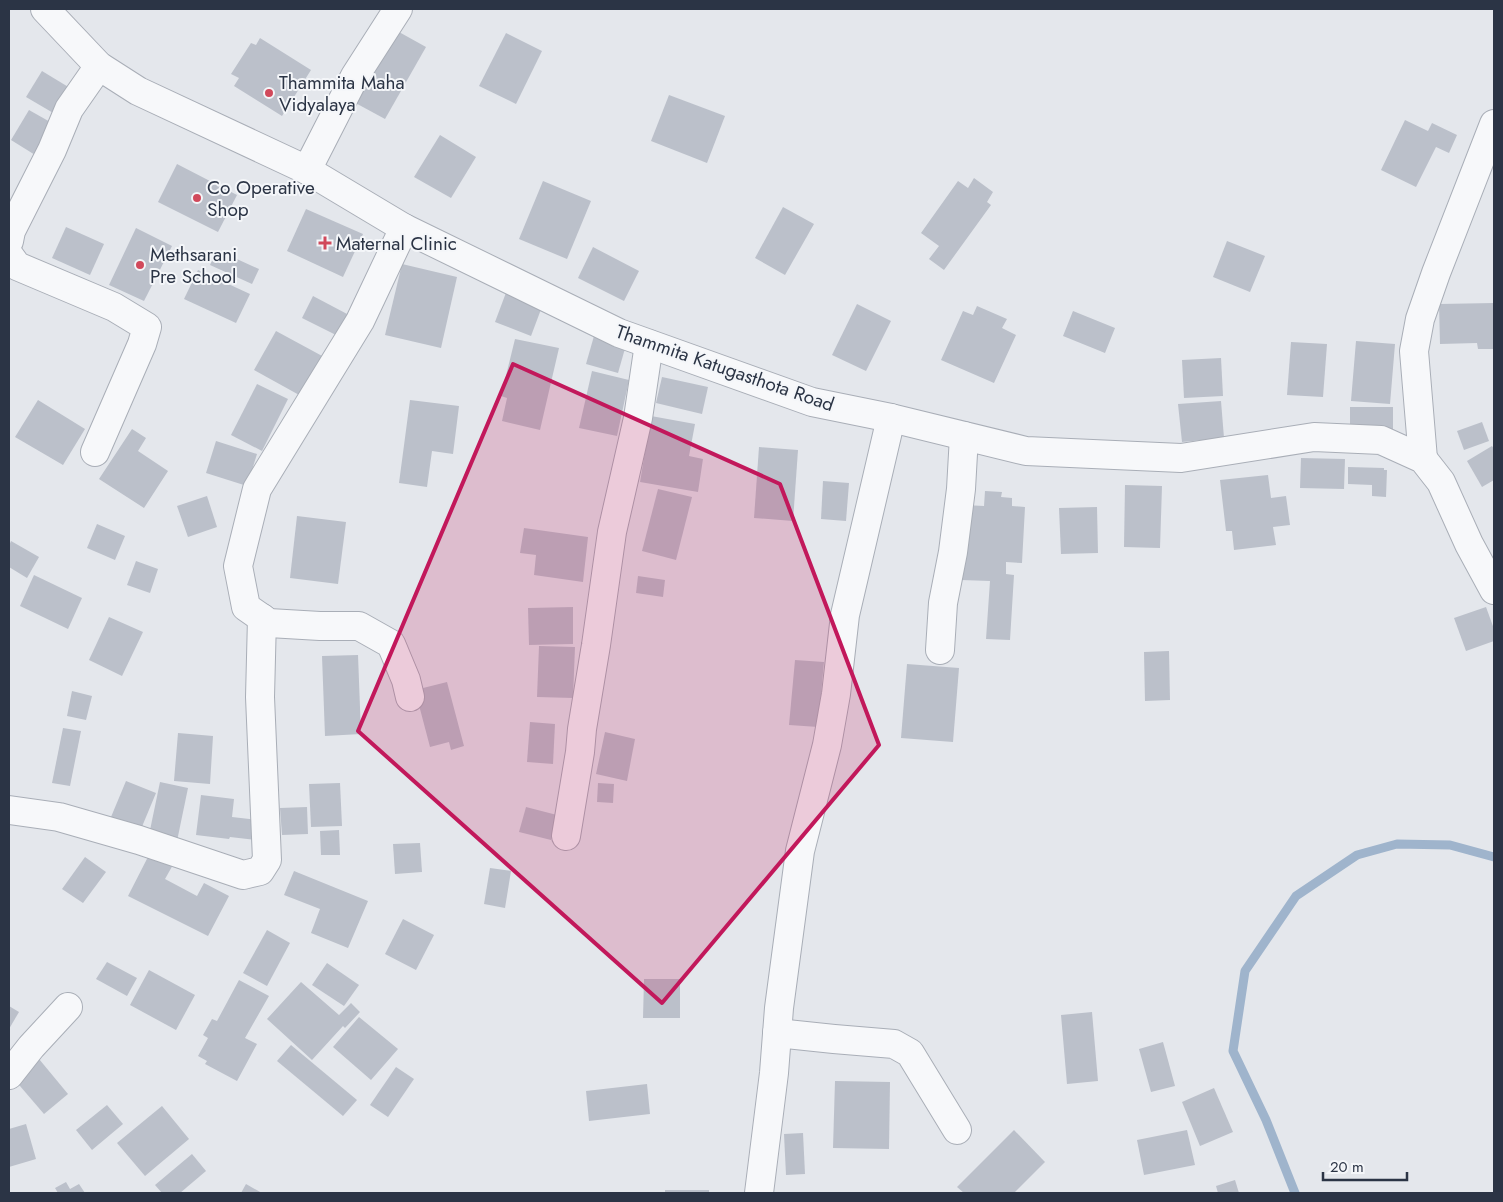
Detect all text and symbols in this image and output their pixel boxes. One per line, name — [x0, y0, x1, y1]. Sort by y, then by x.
place label: Thammita Maha Vidyalaya — [279, 69, 405, 118]
marker: Thammita Maha Vidyalaya — [263, 87, 275, 99]
place label: Co Operative Shop — [207, 174, 315, 223]
marker: Co Operative Shop — [191, 192, 203, 204]
place label: Maternal Clinic — [336, 230, 457, 257]
marker: Maternal Clinic — [318, 236, 332, 250]
place label: Methsarani Pre School — [150, 241, 237, 290]
marker: Methsarani Pre School — [134, 259, 146, 271]
street label: Thammita Katugasthota Road — [612, 318, 838, 418]
scale bar — [1323, 1150, 1407, 1182]
text: 20 m — [1330, 1156, 1364, 1178]

